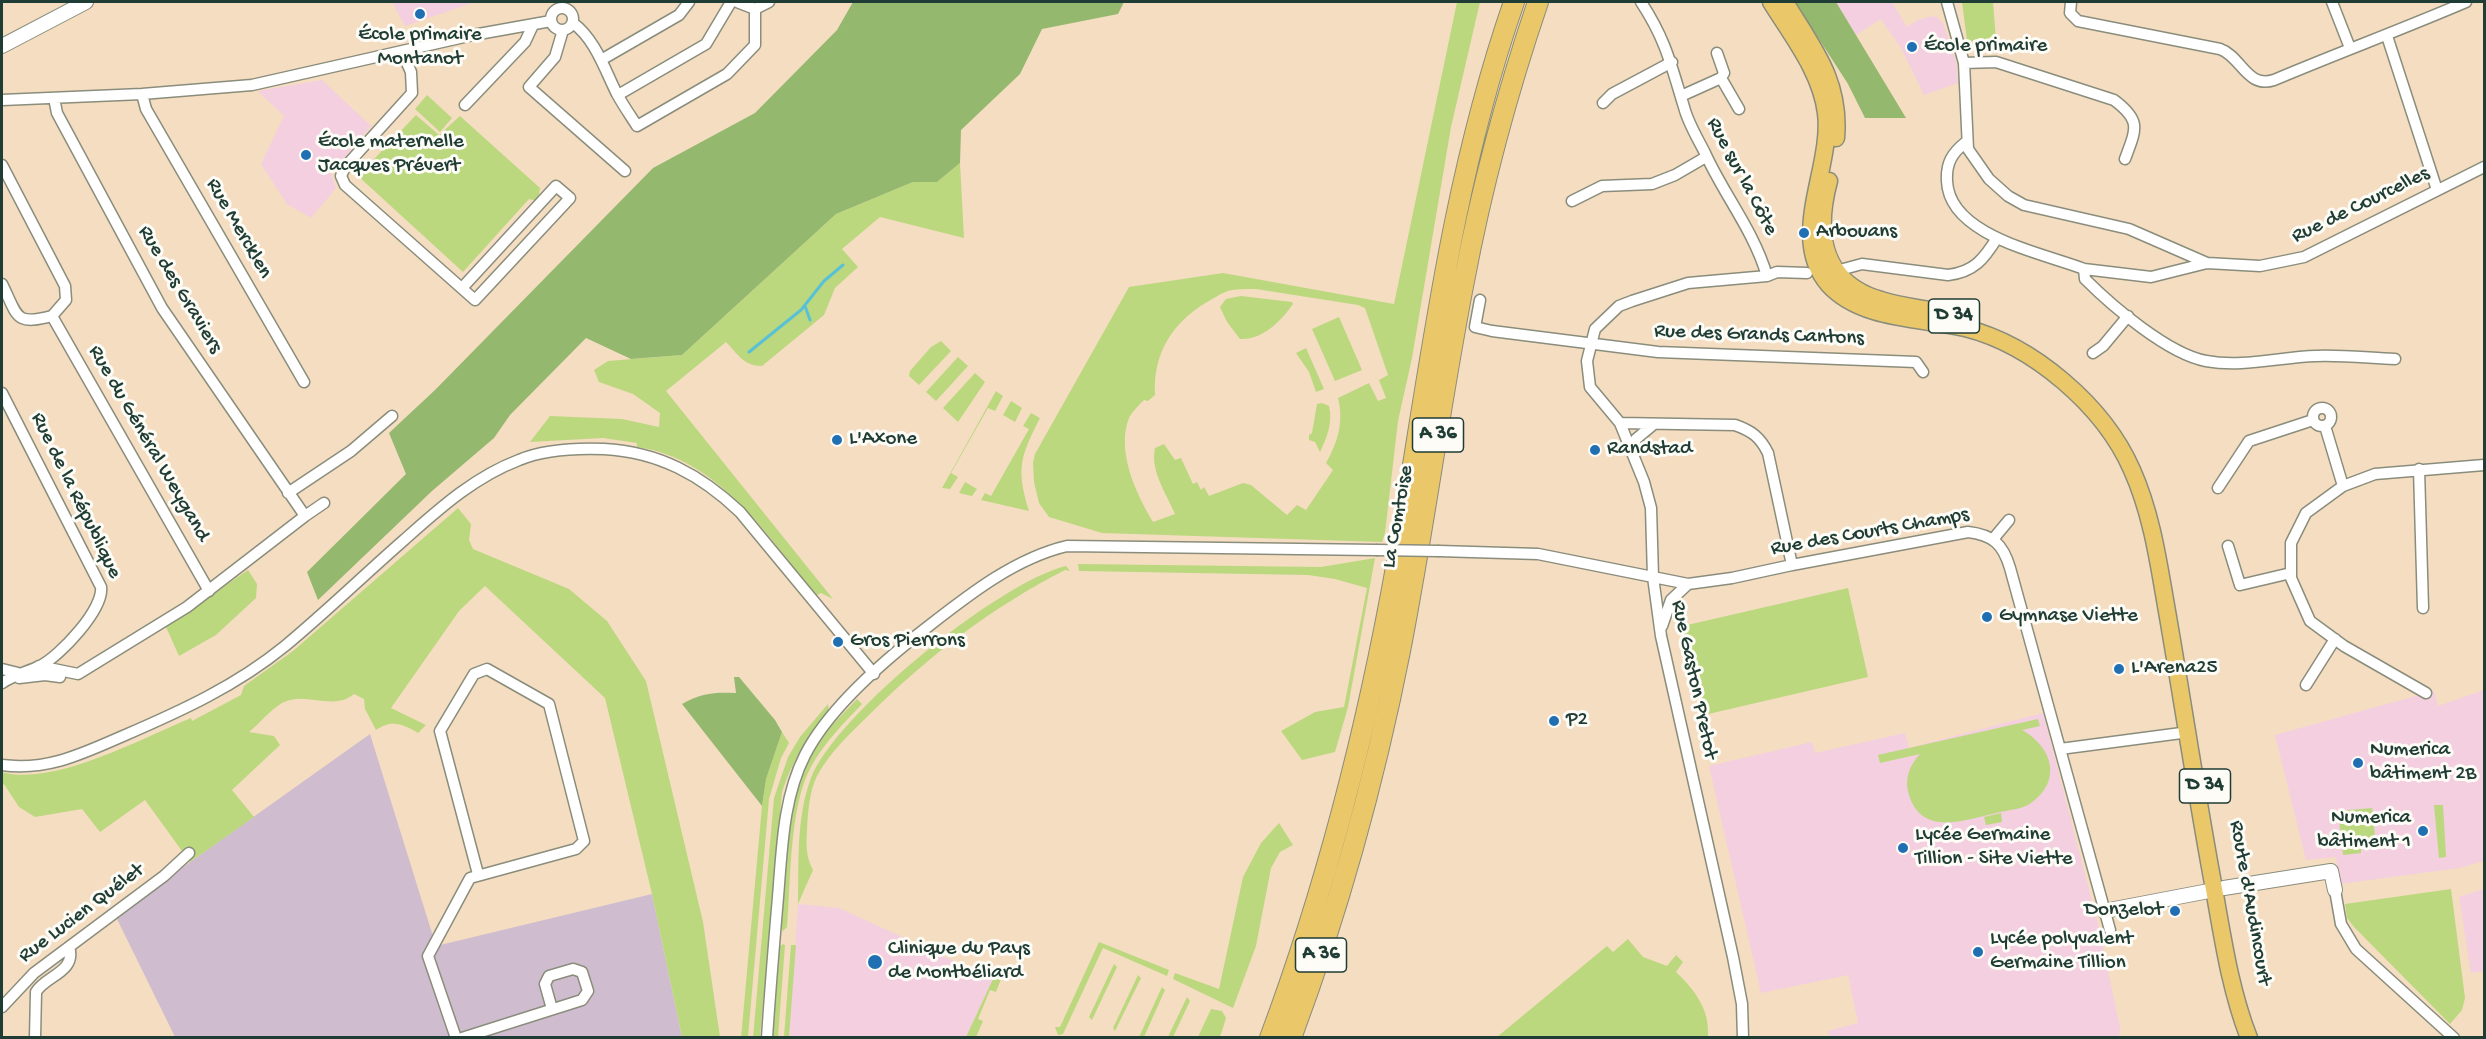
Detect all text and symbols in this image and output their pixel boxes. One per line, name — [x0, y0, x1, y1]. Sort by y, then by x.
marker: École primaire Montanot — [413, 7, 427, 21]
place label: École primaire Montanot — [358, 23, 482, 73]
place label: École primaire — [1924, 34, 2047, 60]
marker: École primaire — [1905, 40, 1919, 54]
street label: Rue sur la Côte — [1699, 114, 1783, 240]
place label: École maternelle Jacques Prévert — [318, 130, 464, 180]
marker: École maternelle Jacques Prévert — [299, 148, 313, 162]
street label: Rue de Courcelles — [2288, 162, 2434, 250]
street label: Rue Mercklen — [199, 174, 277, 284]
place label: Arbouans — [1816, 220, 1897, 246]
street label: Rue des Graviers — [131, 222, 227, 358]
marker: Arbouans — [1797, 226, 1811, 240]
road number: D 34 — [1928, 299, 1980, 333]
street label: Rue des Grands Cantons — [1654, 320, 1864, 352]
street label: Rue du Général Weygand — [82, 341, 214, 547]
street label: Rue de la République — [24, 409, 126, 583]
road number: A 36 — [1412, 418, 1464, 452]
place label: L'Axone — [849, 427, 917, 453]
marker: L'Axone — [830, 433, 844, 447]
place label: Randstad — [1607, 437, 1692, 463]
marker: Randstad — [1588, 443, 1602, 457]
street label: La Comtoise — [1378, 464, 1420, 570]
street label: Rue des Courts Champs — [1769, 503, 1971, 563]
street label: Rue Gaston Pretot — [1664, 598, 1722, 762]
place label: Gymnase Viette — [1999, 604, 2138, 630]
marker: Gymnase Viette — [1980, 610, 1994, 624]
place label: Gros Pierrons — [850, 629, 965, 655]
marker: Gros Pierrons — [831, 635, 845, 649]
place label: L'Arena25 — [2131, 656, 2218, 682]
marker: L'Arena25 — [2112, 662, 2126, 676]
place label: P2 — [1566, 708, 1588, 734]
marker: P2 — [1547, 714, 1561, 728]
place label: Numerica bâtiment 2B — [2370, 738, 2476, 788]
marker: Numerica bâtiment 2B — [2351, 756, 2365, 770]
road number: D 34 — [2180, 769, 2230, 803]
place label: Numerica bâtiment 1 — [2317, 806, 2411, 856]
street label: Route d'Audincourt — [2222, 819, 2276, 987]
place label: Lycée Germaine Tillion - Site Viette — [1915, 823, 2073, 873]
marker: Numerica bâtiment 1 — [2416, 824, 2430, 838]
marker: Lycée Germaine Tillion - Site Viette — [1896, 841, 1910, 855]
street label: Rue Lucien Quélet — [14, 859, 150, 969]
place label: Donzelot — [2084, 898, 2163, 924]
marker: Donzelot — [2168, 904, 2182, 918]
place label: Lycée polyvalent Germaine Tillion — [1990, 927, 2133, 977]
place label: Clinique du Pays de Montbéliard — [888, 937, 1030, 987]
road number: A 36 — [1296, 938, 1346, 972]
marker: Lycée polyvalent Germaine Tillion — [1971, 945, 1985, 959]
marker: Clinique du Pays de Montbéliard — [866, 953, 884, 971]

